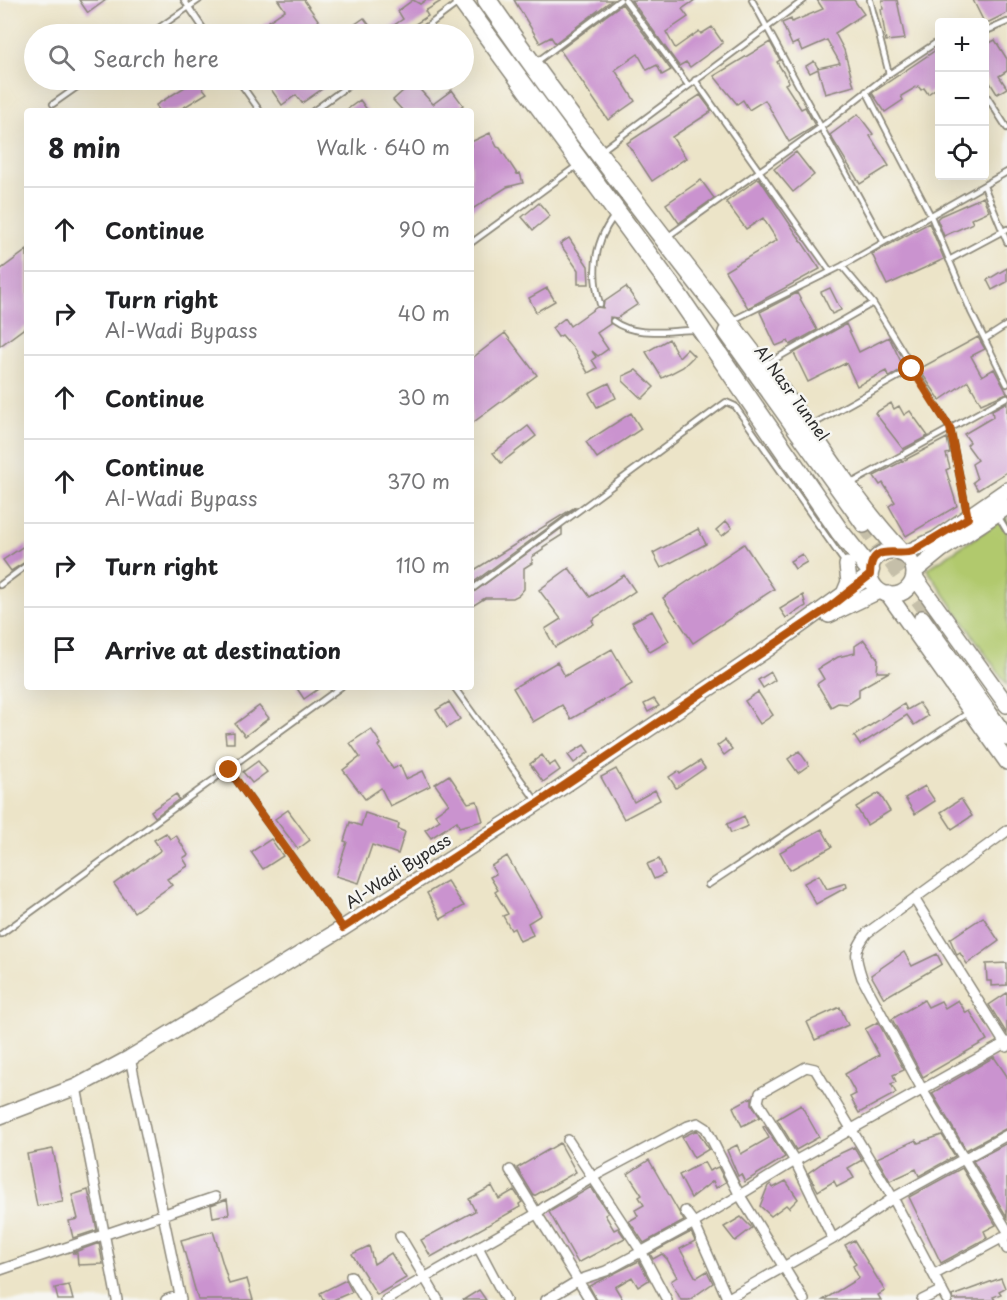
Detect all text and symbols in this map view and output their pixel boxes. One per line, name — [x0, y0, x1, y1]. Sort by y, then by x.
map controls — [935, 18, 989, 180]
button: + — [935, 18, 989, 72]
search box — [24, 24, 474, 90]
icon: search — [45, 41, 78, 74]
text: Search here — [93, 41, 219, 74]
button: − — [935, 72, 989, 126]
button: locate — [935, 126, 989, 180]
text: 8 min — [48, 128, 121, 167]
text: Walk · 640 m — [316, 132, 450, 162]
icon: ahead — [48, 213, 81, 246]
text: Continue — [105, 213, 204, 246]
text: 90 m — [399, 214, 450, 244]
text: Turn right — [105, 282, 218, 315]
icon: right — [48, 297, 81, 330]
text: 40 m — [398, 298, 450, 328]
text: Al-Wadi Bypass — [105, 315, 257, 345]
street label: Al Nasr Tunnel — [750, 340, 836, 445]
route start — [898, 355, 924, 381]
icon: ahead — [48, 381, 81, 414]
text: Continue — [105, 381, 204, 414]
text: 30 m — [397, 382, 450, 412]
text: Continue — [105, 450, 204, 483]
icon: ahead — [48, 465, 81, 498]
text: 370 m — [387, 466, 450, 496]
text: Al-Wadi Bypass — [105, 483, 257, 513]
icon: right — [48, 549, 81, 582]
text: Turn right — [105, 549, 218, 582]
text: 110 m — [396, 550, 450, 580]
icon: arrive — [48, 633, 81, 666]
text: Arrive at destination — [105, 633, 341, 666]
route end — [215, 756, 241, 782]
street label: Al-Wadi Bypass — [340, 827, 455, 913]

